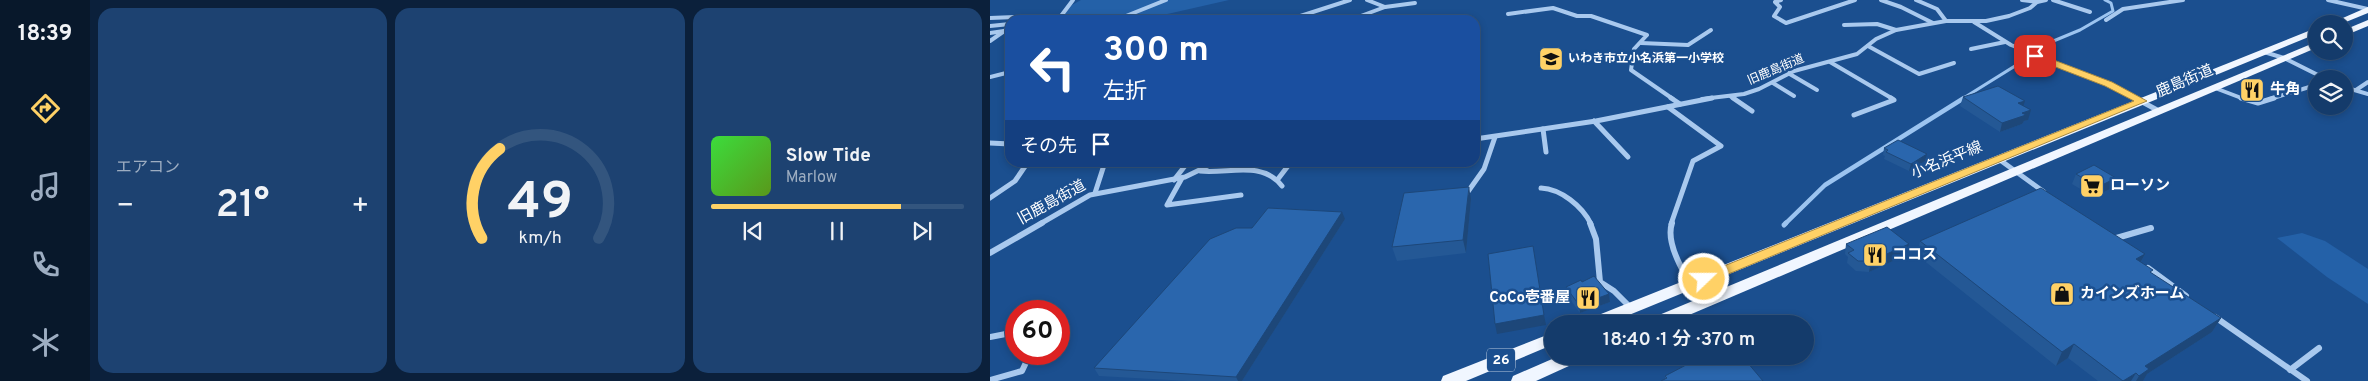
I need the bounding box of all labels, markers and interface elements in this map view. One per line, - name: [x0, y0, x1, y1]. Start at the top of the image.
- map controls: [2308, 15, 2353, 115]
- button: search: [2308, 15, 2353, 60]
- text: 18:39: [18, 21, 72, 48]
- text: 300 m: [1103, 29, 1209, 73]
- icon: left: [1020, 35, 1085, 100]
- pin: [2014, 35, 2056, 77]
- icon: arrive: [2021, 42, 2049, 70]
- school or university icon: いわき市立小名浜第一小学校: [1538, 46, 1564, 72]
- place label: いわき市立小名浜第一小学校: [1568, 51, 1724, 67]
- street label: 旧鹿島街道: [1745, 51, 1807, 89]
- street label: 鹿島街道: [2154, 62, 2216, 102]
- button: layers: [2308, 70, 2353, 115]
- restaurant icon: 牛角: [2239, 77, 2265, 103]
- text: 左折: [1103, 79, 1147, 106]
- place label: 牛角: [2270, 81, 2300, 100]
- icon: directions: [28, 91, 63, 126]
- icon: arrive: [1087, 130, 1115, 158]
- text: その先: [1020, 135, 1077, 159]
- street label: 小名浜平線: [1909, 138, 1985, 184]
- text: Slow Tide: [786, 144, 871, 168]
- text: エアコン: [116, 158, 180, 178]
- text: Marlow: [786, 168, 837, 188]
- icon: music: [28, 169, 63, 204]
- text: 49: [507, 171, 573, 237]
- supermarket icon: ローソン: [2079, 173, 2105, 199]
- street label: 旧鹿島街道: [1015, 177, 1089, 229]
- place label: ローソン: [2110, 177, 2170, 196]
- text: 21°: [216, 182, 270, 231]
- text: −: [116, 189, 134, 225]
- text: +: [351, 189, 369, 225]
- icon: previous: [739, 217, 767, 245]
- icon: pause: [823, 217, 851, 245]
- icon: next: [908, 217, 936, 245]
- text: km/h: [518, 227, 562, 250]
- restaurant icon: ココス: [1862, 242, 1888, 268]
- place label: ココス: [1892, 246, 1937, 265]
- icon: phone: [28, 247, 63, 282]
- position arrow: [1677, 252, 1729, 304]
- shop icon: カインズホーム: [2049, 281, 2075, 307]
- place label: カインズホーム: [2080, 284, 2184, 304]
- restaurant icon: CoCo壱番屋: [1575, 285, 1601, 311]
- place label: CoCo壱番屋: [1489, 289, 1570, 308]
- speed limit sign: 60: [1005, 300, 1070, 365]
- icon: climate: [28, 325, 63, 360]
- text: 18:40 · 1 分 · 370 m: [1603, 328, 1755, 352]
- road number: 26: [1487, 348, 1515, 372]

